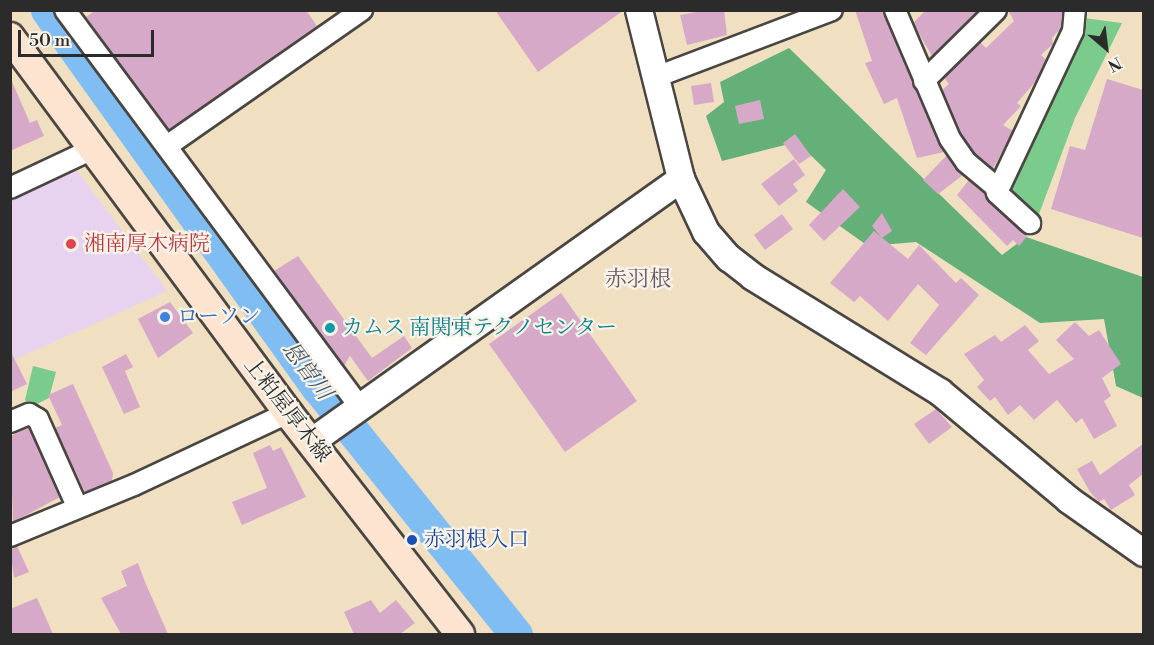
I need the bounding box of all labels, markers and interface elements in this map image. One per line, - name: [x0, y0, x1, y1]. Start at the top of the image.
- scale bar: [21, 18, 158, 56]
- north arrow: [1076, 18, 1136, 78]
- text: 50 m: [29, 29, 70, 52]
- text: N: [1104, 52, 1125, 76]
- place label: 湘南厚木病院: [84, 231, 210, 257]
- marker: 湘南厚木病院: [62, 235, 80, 253]
- district label: 赤羽根: [605, 267, 671, 293]
- place label: ローソン: [177, 304, 261, 330]
- marker: ローソン: [158, 310, 172, 324]
- place label: カムス 南関東テクノセンター: [342, 315, 619, 341]
- marker: カムス 南関東テクノセンター: [323, 321, 337, 335]
- water label: 恩曽川: [277, 337, 337, 405]
- street label: 上粕屋厚木線: [238, 353, 336, 467]
- place label: 赤羽根入口: [424, 527, 529, 553]
- marker: 赤羽根入口: [405, 533, 419, 547]

